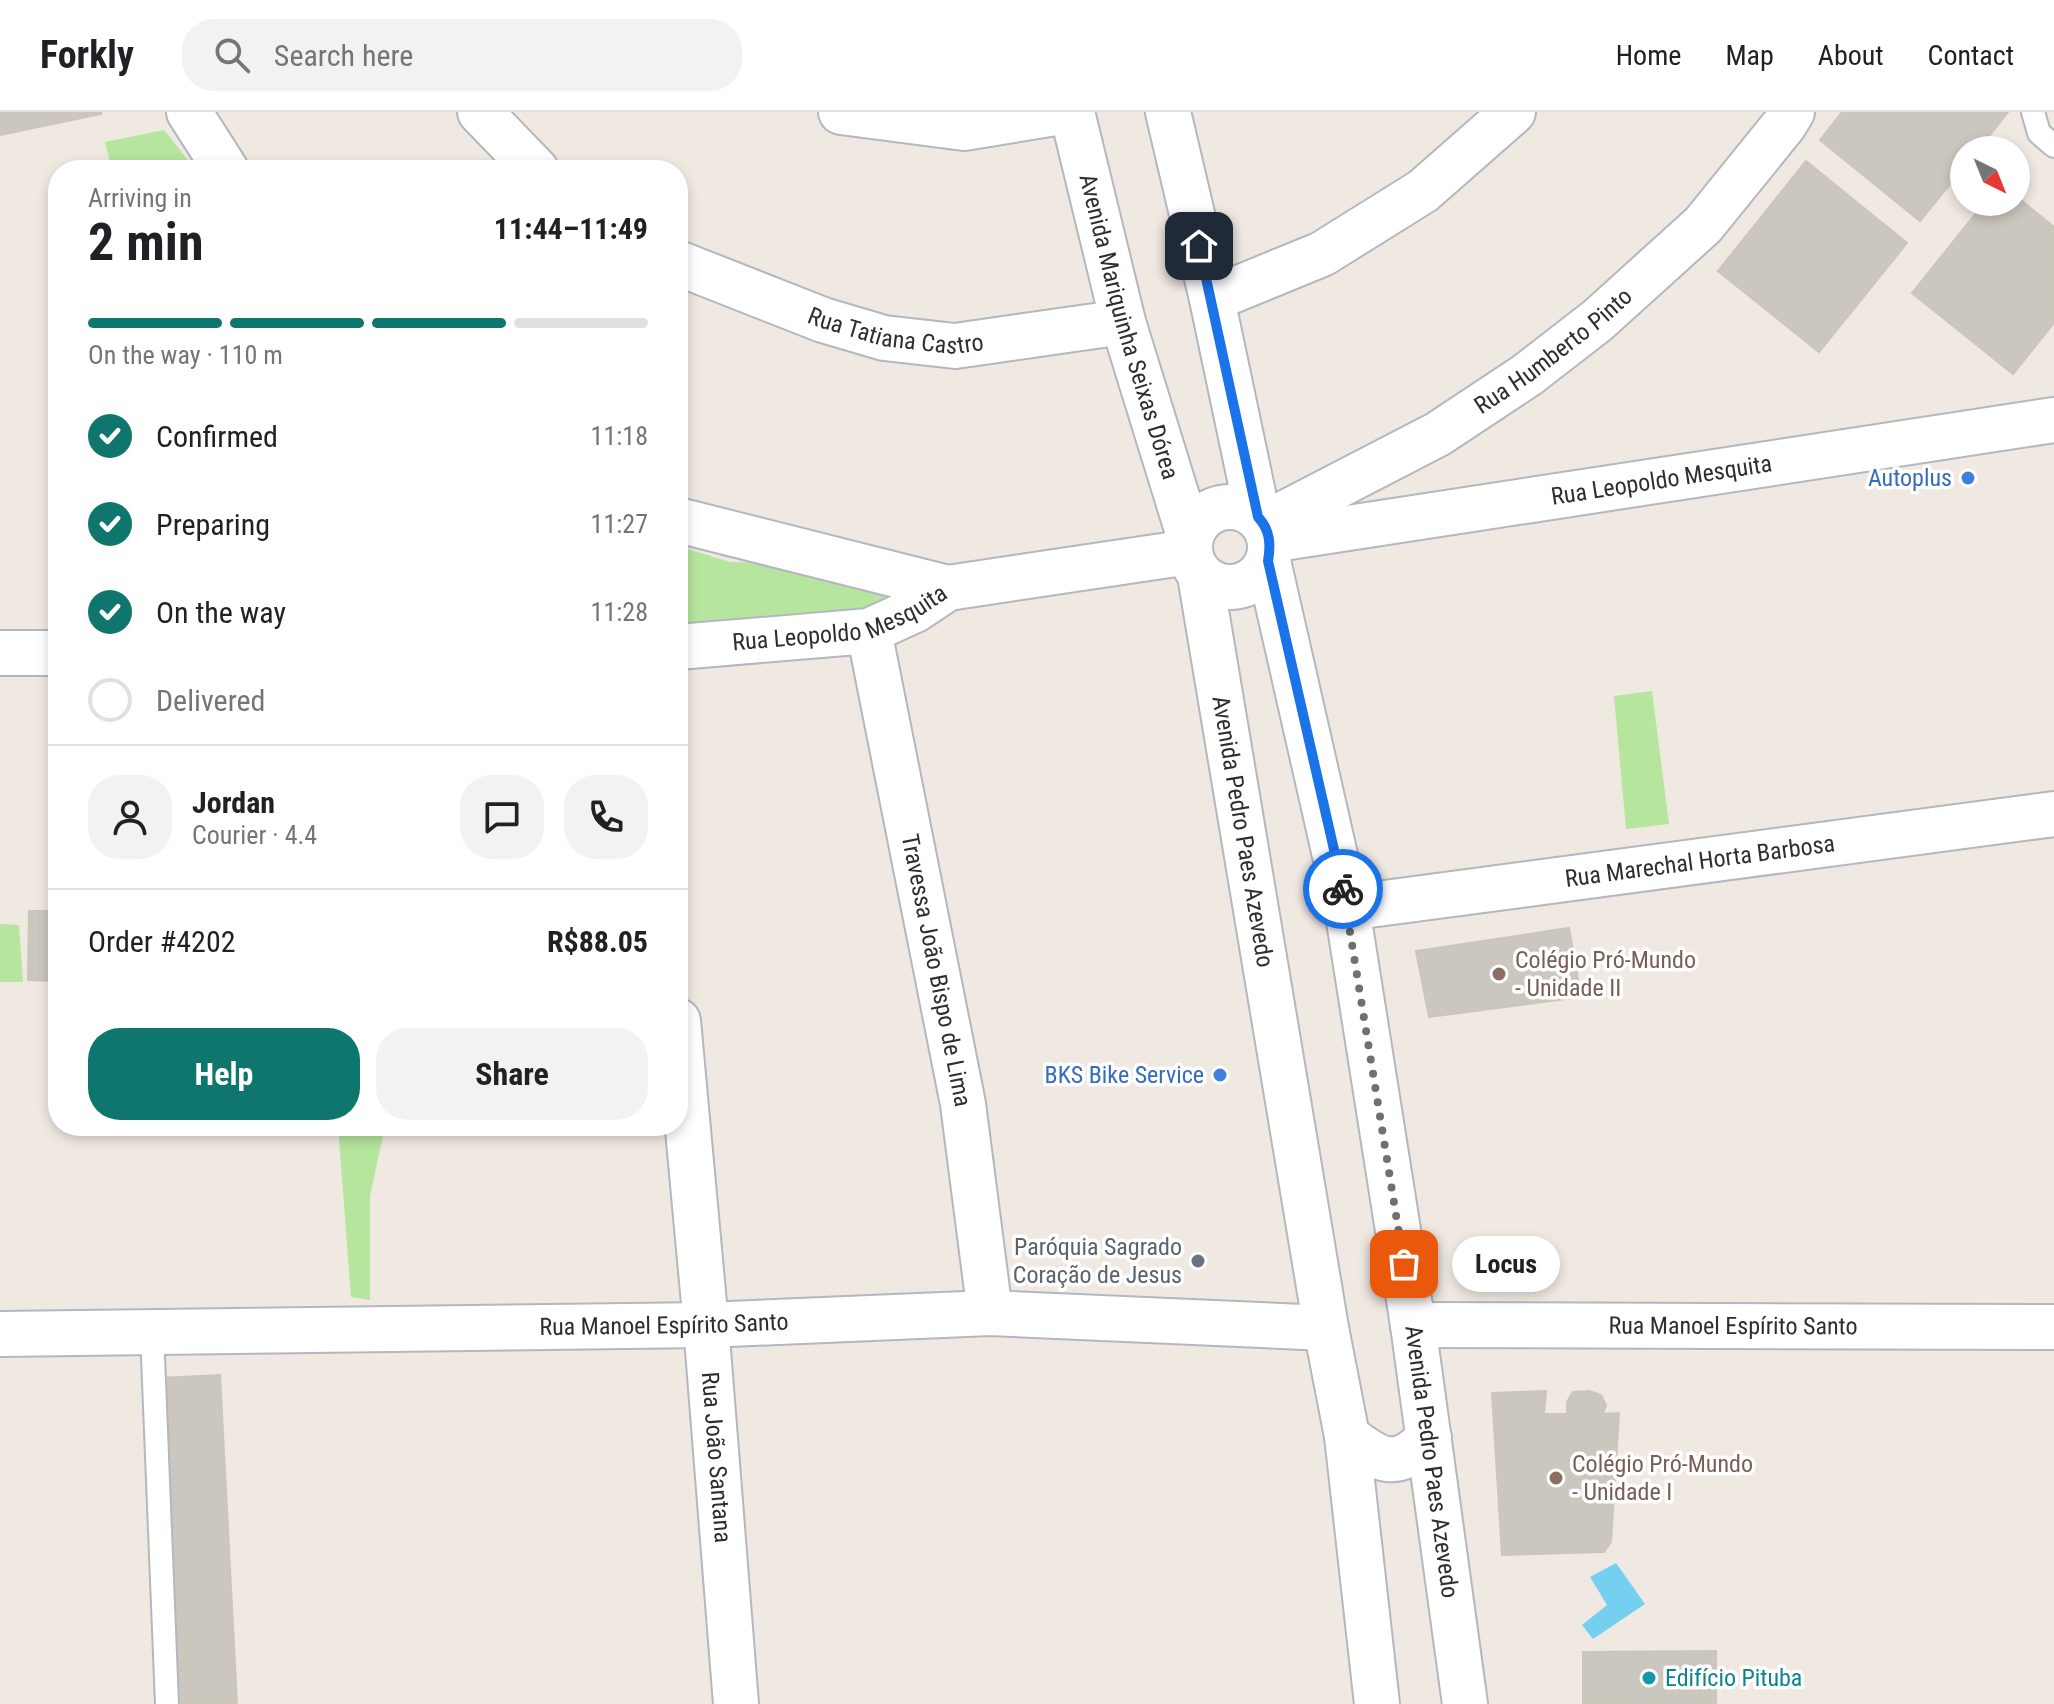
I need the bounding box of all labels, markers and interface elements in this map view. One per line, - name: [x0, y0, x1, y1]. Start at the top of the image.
- search box: [182, 19, 742, 91]
- text: Forkly: [40, 33, 134, 77]
- icon: search: [210, 33, 254, 77]
- text: Search here: [274, 38, 413, 73]
- text: Home: [1616, 39, 1681, 72]
- text: Map: [1725, 39, 1774, 72]
- text: About: [1818, 39, 1884, 72]
- text: Contact: [1928, 39, 2014, 72]
- north arrow: [1950, 136, 2030, 216]
- map controls: [1950, 136, 2030, 216]
- street label: Avenida Mariquinha Seixas Dórea: [1074, 171, 1185, 483]
- text: Arriving in: [88, 183, 192, 213]
- text: 11:44–11:49: [494, 211, 648, 246]
- text: 2 min: [88, 212, 204, 273]
- pin: [1165, 212, 1233, 280]
- icon: home: [1177, 224, 1221, 268]
- street label: Rua Humberto Pinto: [1469, 282, 1638, 420]
- street label: Rua Tatiana Castro: [804, 301, 985, 360]
- text: On the way · 110 m: [88, 340, 283, 370]
- icon: check: [88, 414, 132, 458]
- text: Confirmed: [156, 419, 278, 454]
- text: 11:18: [591, 421, 648, 451]
- street label: Rua Leopoldo Mesquita: [1549, 449, 1774, 511]
- place label: Autoplus: [1868, 464, 1952, 492]
- marker: Autoplus: [1959, 469, 1977, 487]
- icon: check: [88, 502, 132, 546]
- text: Preparing: [156, 507, 270, 542]
- text: 11:27: [591, 509, 648, 539]
- street label: Rua Leopoldo Mesquita: [731, 579, 952, 656]
- icon: check: [88, 590, 132, 634]
- text: On the way: [156, 595, 286, 630]
- text: 11:28: [591, 597, 648, 627]
- text: Delivered: [156, 683, 265, 718]
- street label: Avenida Pedro Paes Azevedo: [1206, 694, 1279, 969]
- button: person: [88, 775, 172, 859]
- button: chat: [460, 775, 544, 859]
- button: phone: [564, 775, 648, 859]
- text: Jordan: [192, 785, 275, 820]
- text: Courier · 4.4: [192, 820, 317, 850]
- street label: Rua Marechal Horta Barbosa: [1563, 829, 1836, 893]
- street label: Travessa João Bispo de Lima: [896, 832, 977, 1109]
- courier: [1303, 849, 1383, 929]
- icon: bike: [1321, 867, 1365, 911]
- text: Order #4202: [88, 924, 236, 959]
- text: R$88.05: [547, 924, 648, 959]
- place label: Colégio Pró-Mundo - Unidade II: [1515, 946, 1696, 1002]
- marker: Colégio Pró-Mundo - Unidade II: [1490, 965, 1508, 983]
- button: Help: [88, 1028, 360, 1120]
- button: Share: [376, 1028, 648, 1120]
- place label: BKS Bike Service: [1045, 1061, 1204, 1089]
- marker: BKS Bike Service: [1211, 1066, 1229, 1084]
- pin: [1370, 1230, 1438, 1298]
- place label: Paróquia Sagrado Coração de Jesus: [1013, 1233, 1182, 1289]
- callout: Locus: [1452, 1236, 1560, 1292]
- icon: bag: [1382, 1242, 1426, 1286]
- text: Locus: [1475, 1249, 1537, 1279]
- marker: Paróquia Sagrado Coração de Jesus: [1189, 1252, 1207, 1270]
- street label: Rua Manoel Espírito Santo: [539, 1308, 789, 1341]
- street label: Rua Manoel Espírito Santo: [1608, 1312, 1858, 1340]
- street label: Avenida Pedro Paes Azevedo: [1399, 1324, 1464, 1600]
- street label: Rua João Santana: [696, 1371, 737, 1544]
- place label: Colégio Pró-Mundo - Unidade I: [1572, 1450, 1753, 1506]
- marker: Colégio Pró-Mundo - Unidade I: [1547, 1469, 1565, 1487]
- place label: Edifício Pituba: [1665, 1664, 1802, 1692]
- marker: Edifício Pituba: [1640, 1669, 1658, 1687]

